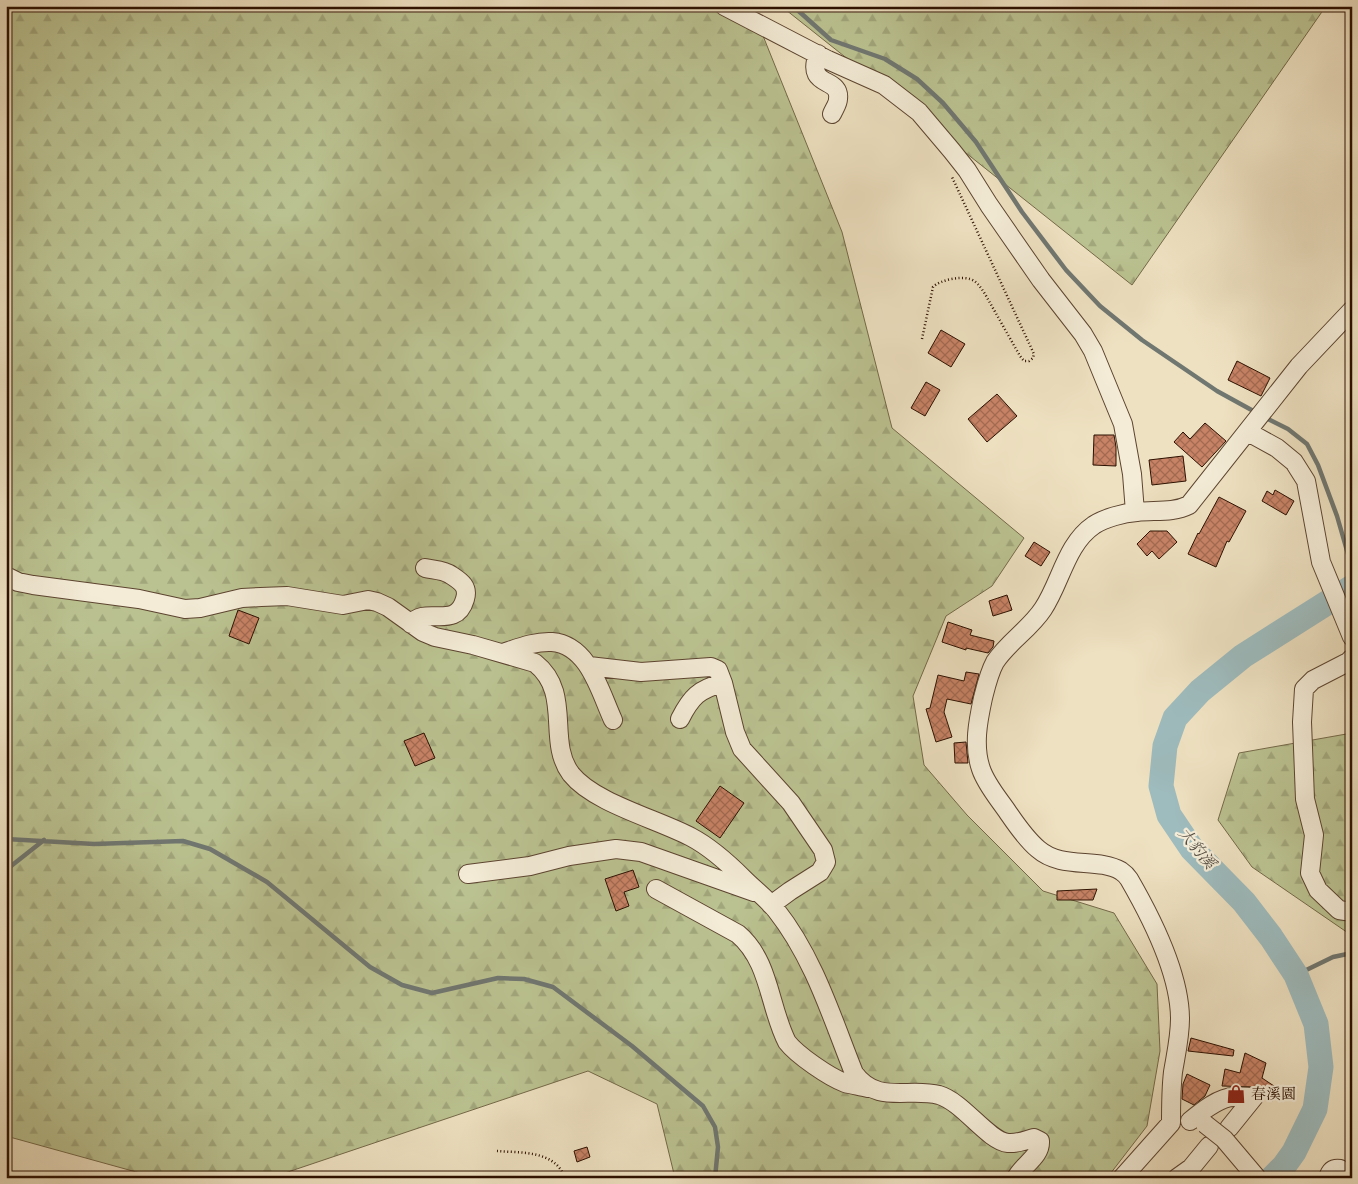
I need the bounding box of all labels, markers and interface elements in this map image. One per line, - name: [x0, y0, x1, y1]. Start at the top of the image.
- water label: 大豹溪: [1173, 824, 1220, 875]
- shop icon: 春溪園: [1225, 1083, 1247, 1105]
- place label: 春溪園: [1251, 1085, 1296, 1104]

